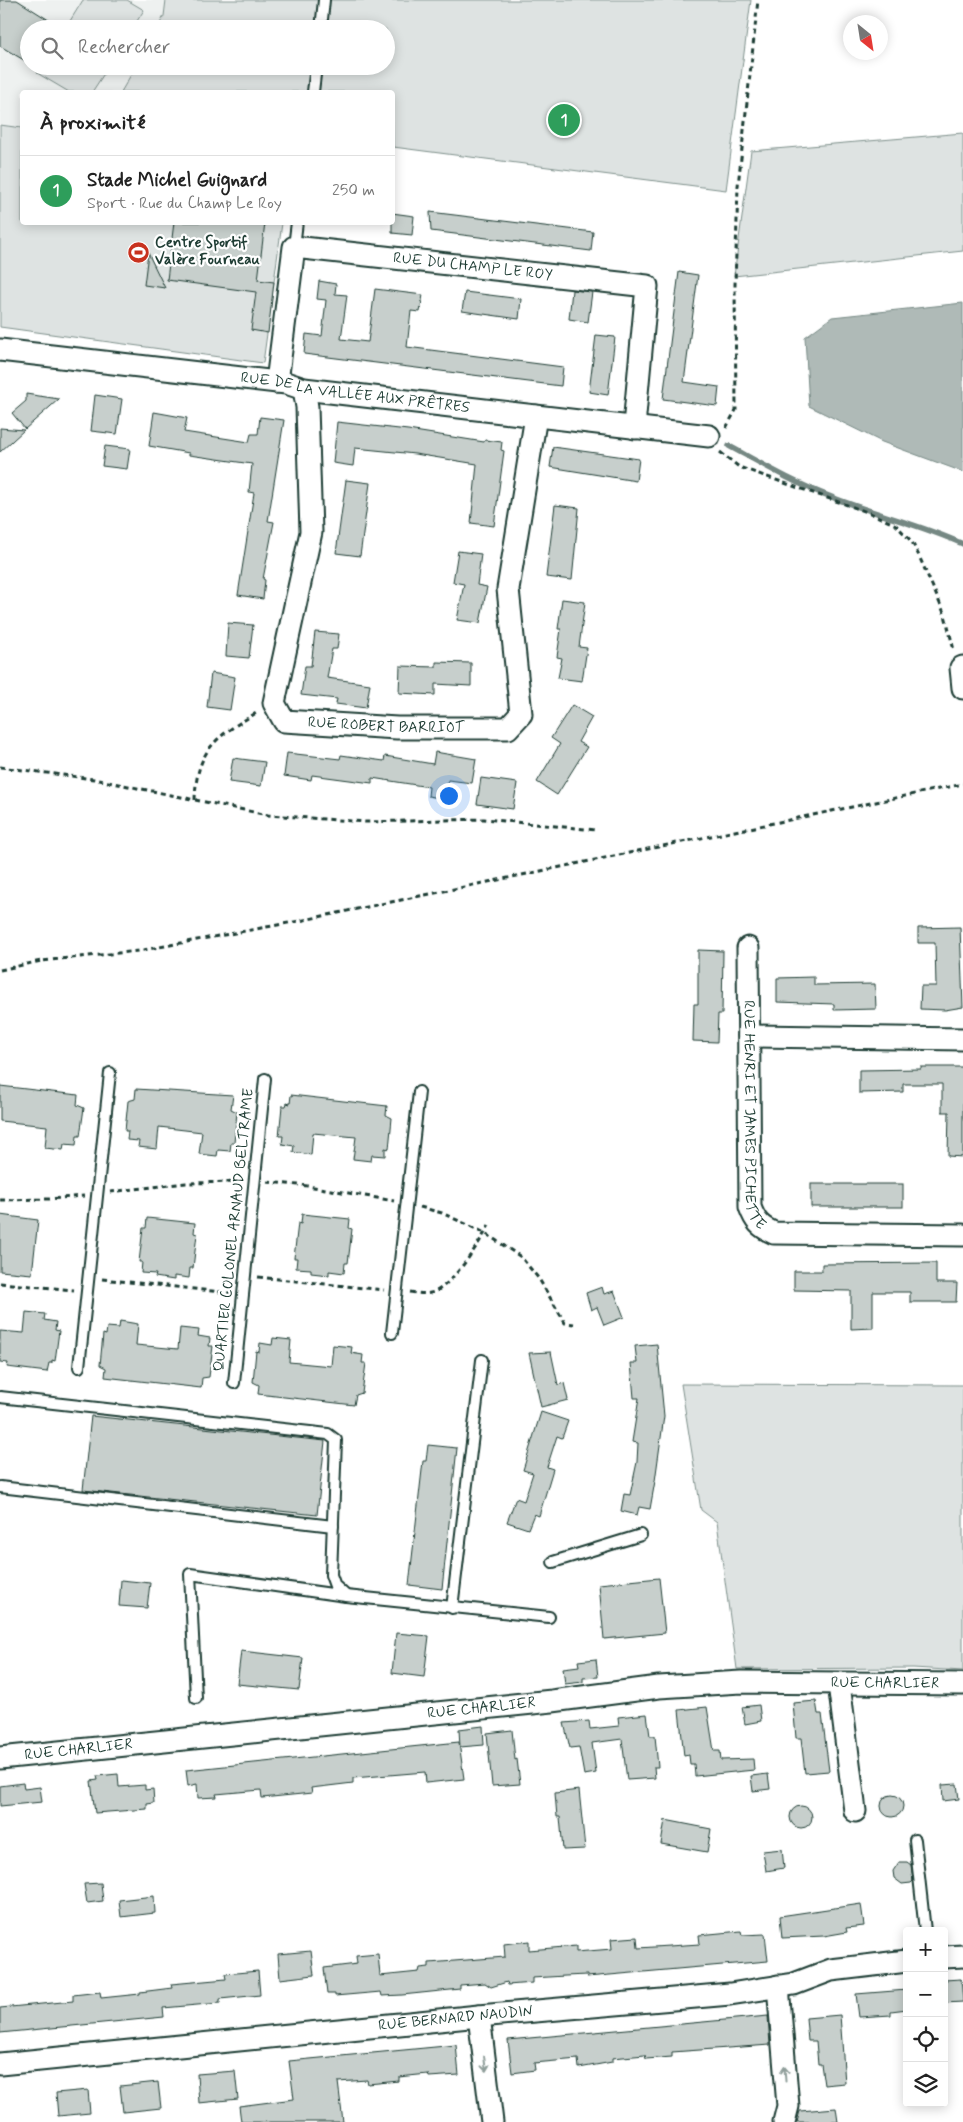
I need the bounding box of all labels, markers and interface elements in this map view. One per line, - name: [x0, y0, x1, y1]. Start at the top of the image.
- north arrow: [843, 15, 888, 60]
- search box: [20, 20, 395, 75]
- icon: search: [38, 34, 66, 62]
- text: Rechercher: [78, 35, 170, 60]
- pin: 1: [548, 101, 580, 139]
- text: À proximité: [40, 109, 146, 137]
- text: Stade Michel Guignard: [87, 168, 267, 193]
- text: 1: [52, 180, 60, 201]
- text: 250 m: [332, 180, 375, 201]
- text: Sport · Rue du Champ Le Roy: [87, 193, 282, 214]
- place label: Centre Sportif Valère Fourneau: [155, 233, 260, 270]
- sports icon: Centre Sportif Valère Fourneau: [127, 240, 151, 264]
- street label: RUE DU CHAMP LE ROY: [392, 248, 553, 285]
- street label: RUE DE LA VALLÉE AUX PRÊTRES: [240, 368, 471, 418]
- street label: RUE ROBERT BARRIOT: [307, 712, 465, 738]
- your location: [436, 783, 462, 809]
- street label: RUE HENRI ET JAMES PICHETTE: [738, 1000, 770, 1235]
- street label: QUARTIER COLONEL ARNAUD BELTRAME: [209, 1087, 259, 1373]
- street label: RUE CHARLIER: [831, 1673, 939, 1694]
- street label: RUE CHARLIER: [426, 1693, 536, 1724]
- street label: RUE CHARLIER: [24, 1734, 134, 1765]
- map controls: [903, 1927, 948, 2107]
- button: +: [903, 1927, 948, 1972]
- button: −: [903, 1972, 948, 2017]
- street label: RUE BERNARD NAUDIN: [377, 2001, 534, 2036]
- button: locate: [903, 2017, 948, 2062]
- one-way arrow: [480, 2056, 490, 2072]
- button: layers: [903, 2062, 948, 2107]
- one-way arrow: [781, 2066, 790, 2082]

